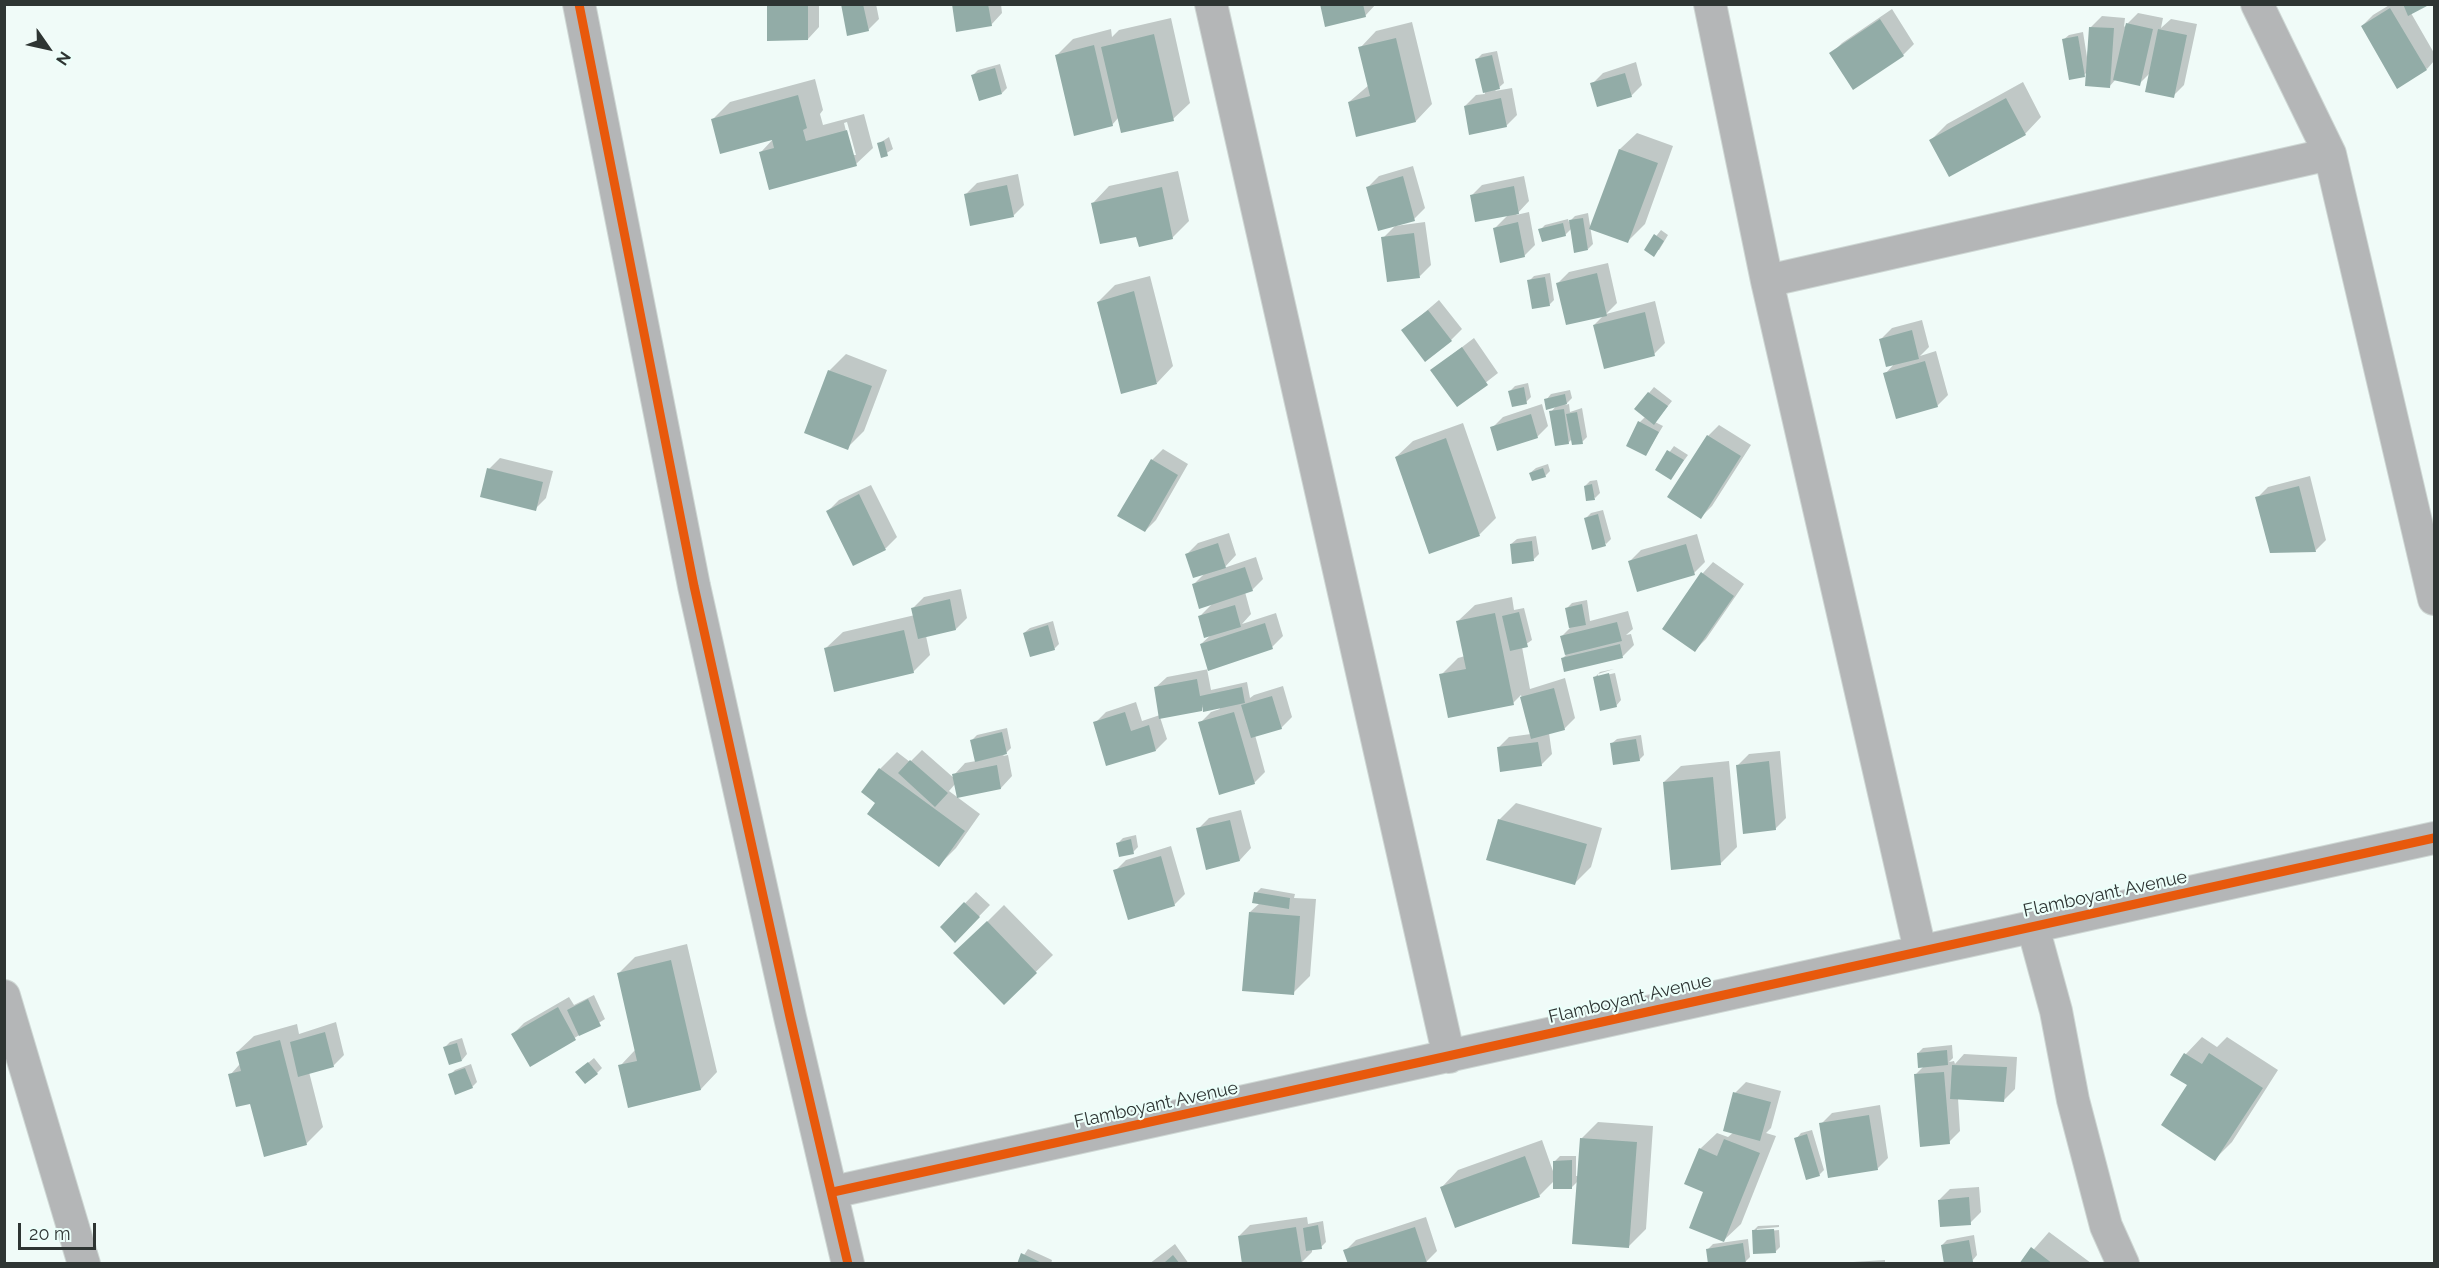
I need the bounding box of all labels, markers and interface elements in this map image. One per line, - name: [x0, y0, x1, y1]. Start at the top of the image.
- north arrow: [18, 18, 78, 78]
- text: N: [52, 48, 75, 69]
- street label: Flamboyant Avenue: [2021, 866, 2189, 922]
- street label: Flamboyant Avenue: [1546, 970, 1714, 1028]
- street label: Flamboyant Avenue: [1072, 1077, 1240, 1133]
- scale bar: [21, 1211, 99, 1249]
- text: 20 m: [29, 1223, 71, 1244]

